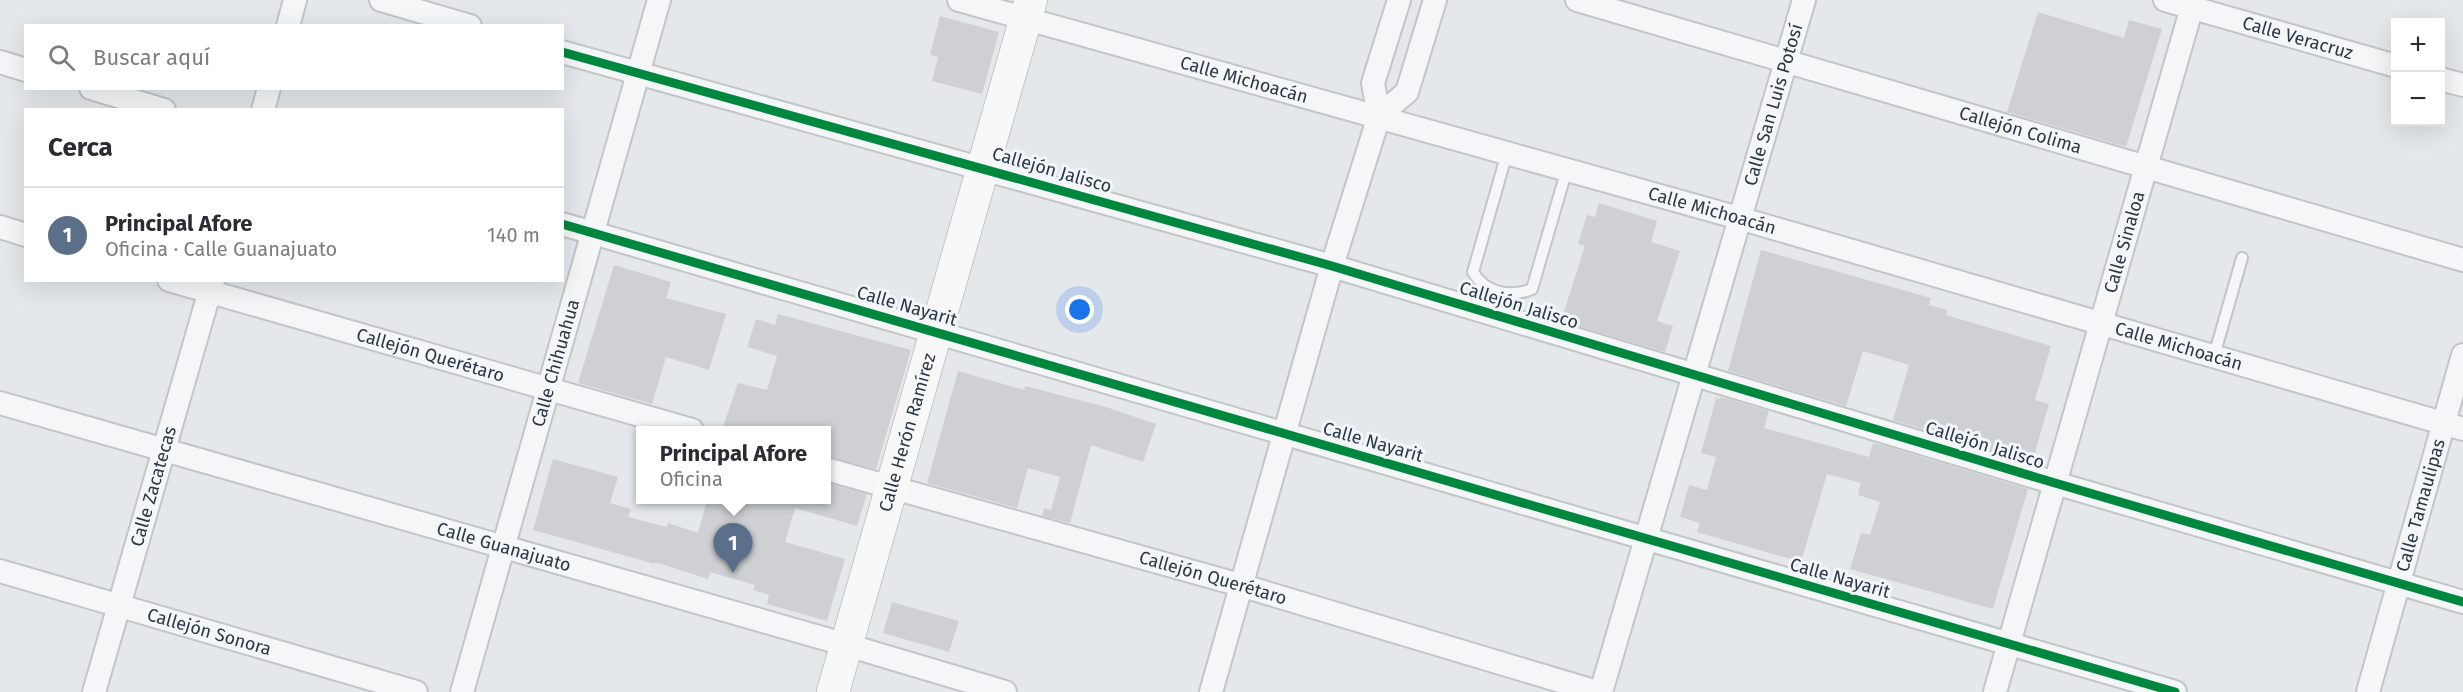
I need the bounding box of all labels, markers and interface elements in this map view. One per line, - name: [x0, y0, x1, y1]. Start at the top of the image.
- street label: Calle Veracruz: [2240, 12, 2356, 64]
- map controls: [2391, 18, 2445, 126]
- button: +: [2391, 18, 2445, 72]
- street label: Calle San Luis Potosí: [1739, 21, 1807, 188]
- search box: [24, 24, 564, 90]
- icon: search: [45, 41, 78, 74]
- text: Buscar aquí: [93, 44, 210, 71]
- street label: Calle Michoacán: [1178, 51, 1311, 108]
- button: −: [2391, 72, 2445, 126]
- street label: Callejón Colima: [1956, 102, 2084, 158]
- text: Cerca: [48, 132, 113, 163]
- street label: Callejón Jalisco: [990, 142, 1114, 198]
- street label: Calle Michoacán: [1646, 182, 1779, 239]
- street label: Calle Sinaloa: [2099, 189, 2149, 296]
- text: Principal Afore: [105, 210, 252, 237]
- text: 1: [63, 223, 72, 247]
- text: 140 m: [487, 223, 540, 247]
- text: Oficina · Calle Guanajuato: [105, 237, 337, 261]
- street label: Callejón Jalisco: [1457, 276, 1581, 334]
- street label: Calle Nayarit: [854, 281, 960, 331]
- your location: [1065, 295, 1094, 324]
- street label: Calle Chihuahua: [527, 297, 584, 429]
- street label: Calle Michoacán: [2112, 317, 2245, 375]
- street label: Callejón Querétaro: [354, 323, 507, 387]
- street label: Calle Herón Ramírez: [874, 350, 940, 514]
- street label: Callejón Jalisco: [1923, 416, 2047, 474]
- street label: Calle Nayarit: [1320, 417, 1426, 467]
- street label: Calle Zacatecas: [126, 424, 181, 549]
- popup: [636, 426, 831, 504]
- street label: Calle Tamaulipas: [2391, 436, 2450, 574]
- text: Principal Afore: [660, 440, 807, 467]
- text: Oficina: [660, 467, 723, 491]
- street label: Calle Guanajuato: [434, 517, 573, 577]
- pin: 1: [714, 524, 752, 573]
- street label: Callejón Querétaro: [1137, 546, 1290, 609]
- street label: Calle Nayarit: [1787, 553, 1893, 603]
- street label: Callejón Sonora: [145, 603, 274, 660]

